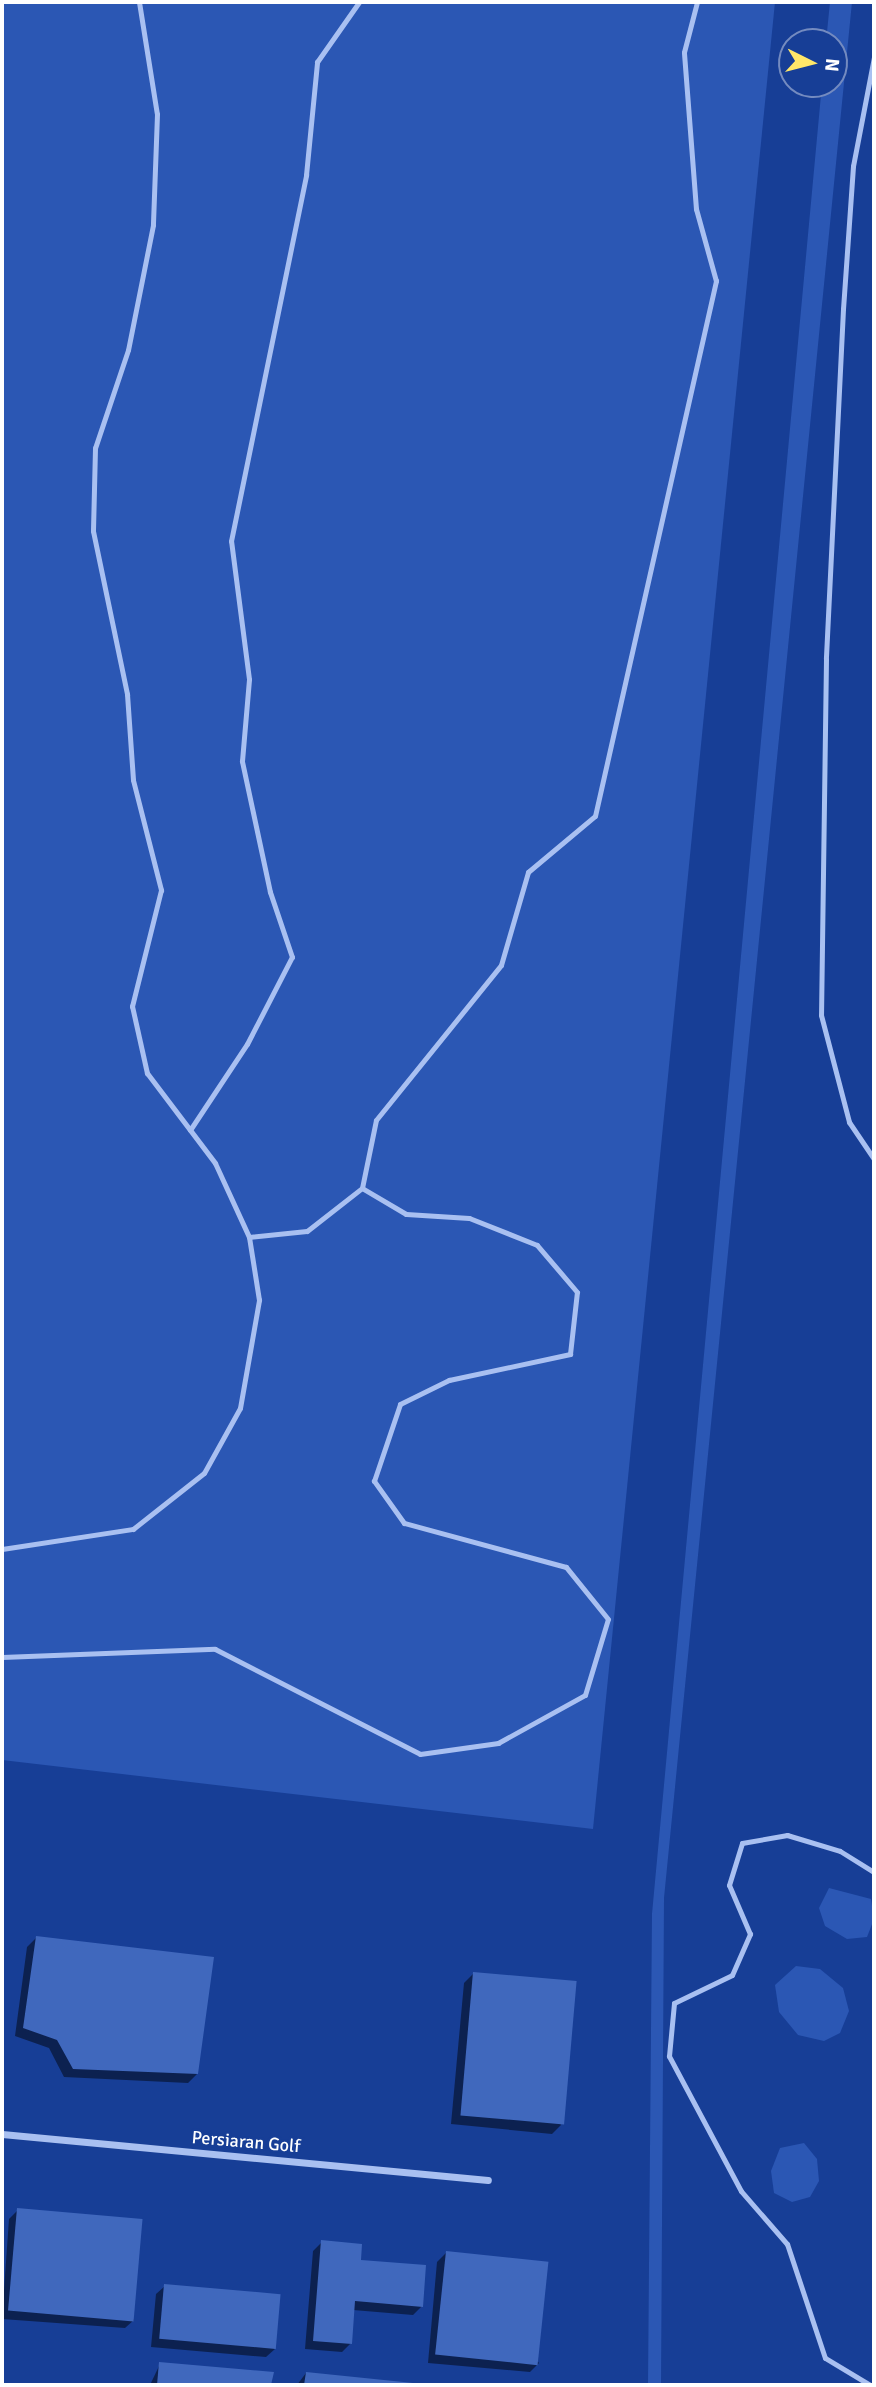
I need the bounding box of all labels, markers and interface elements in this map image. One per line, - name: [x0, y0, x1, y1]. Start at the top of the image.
- north arrow: [778, 28, 848, 98]
- text: N: [819, 57, 845, 73]
- street label: Persiaran Golf: [191, 2127, 301, 2157]

